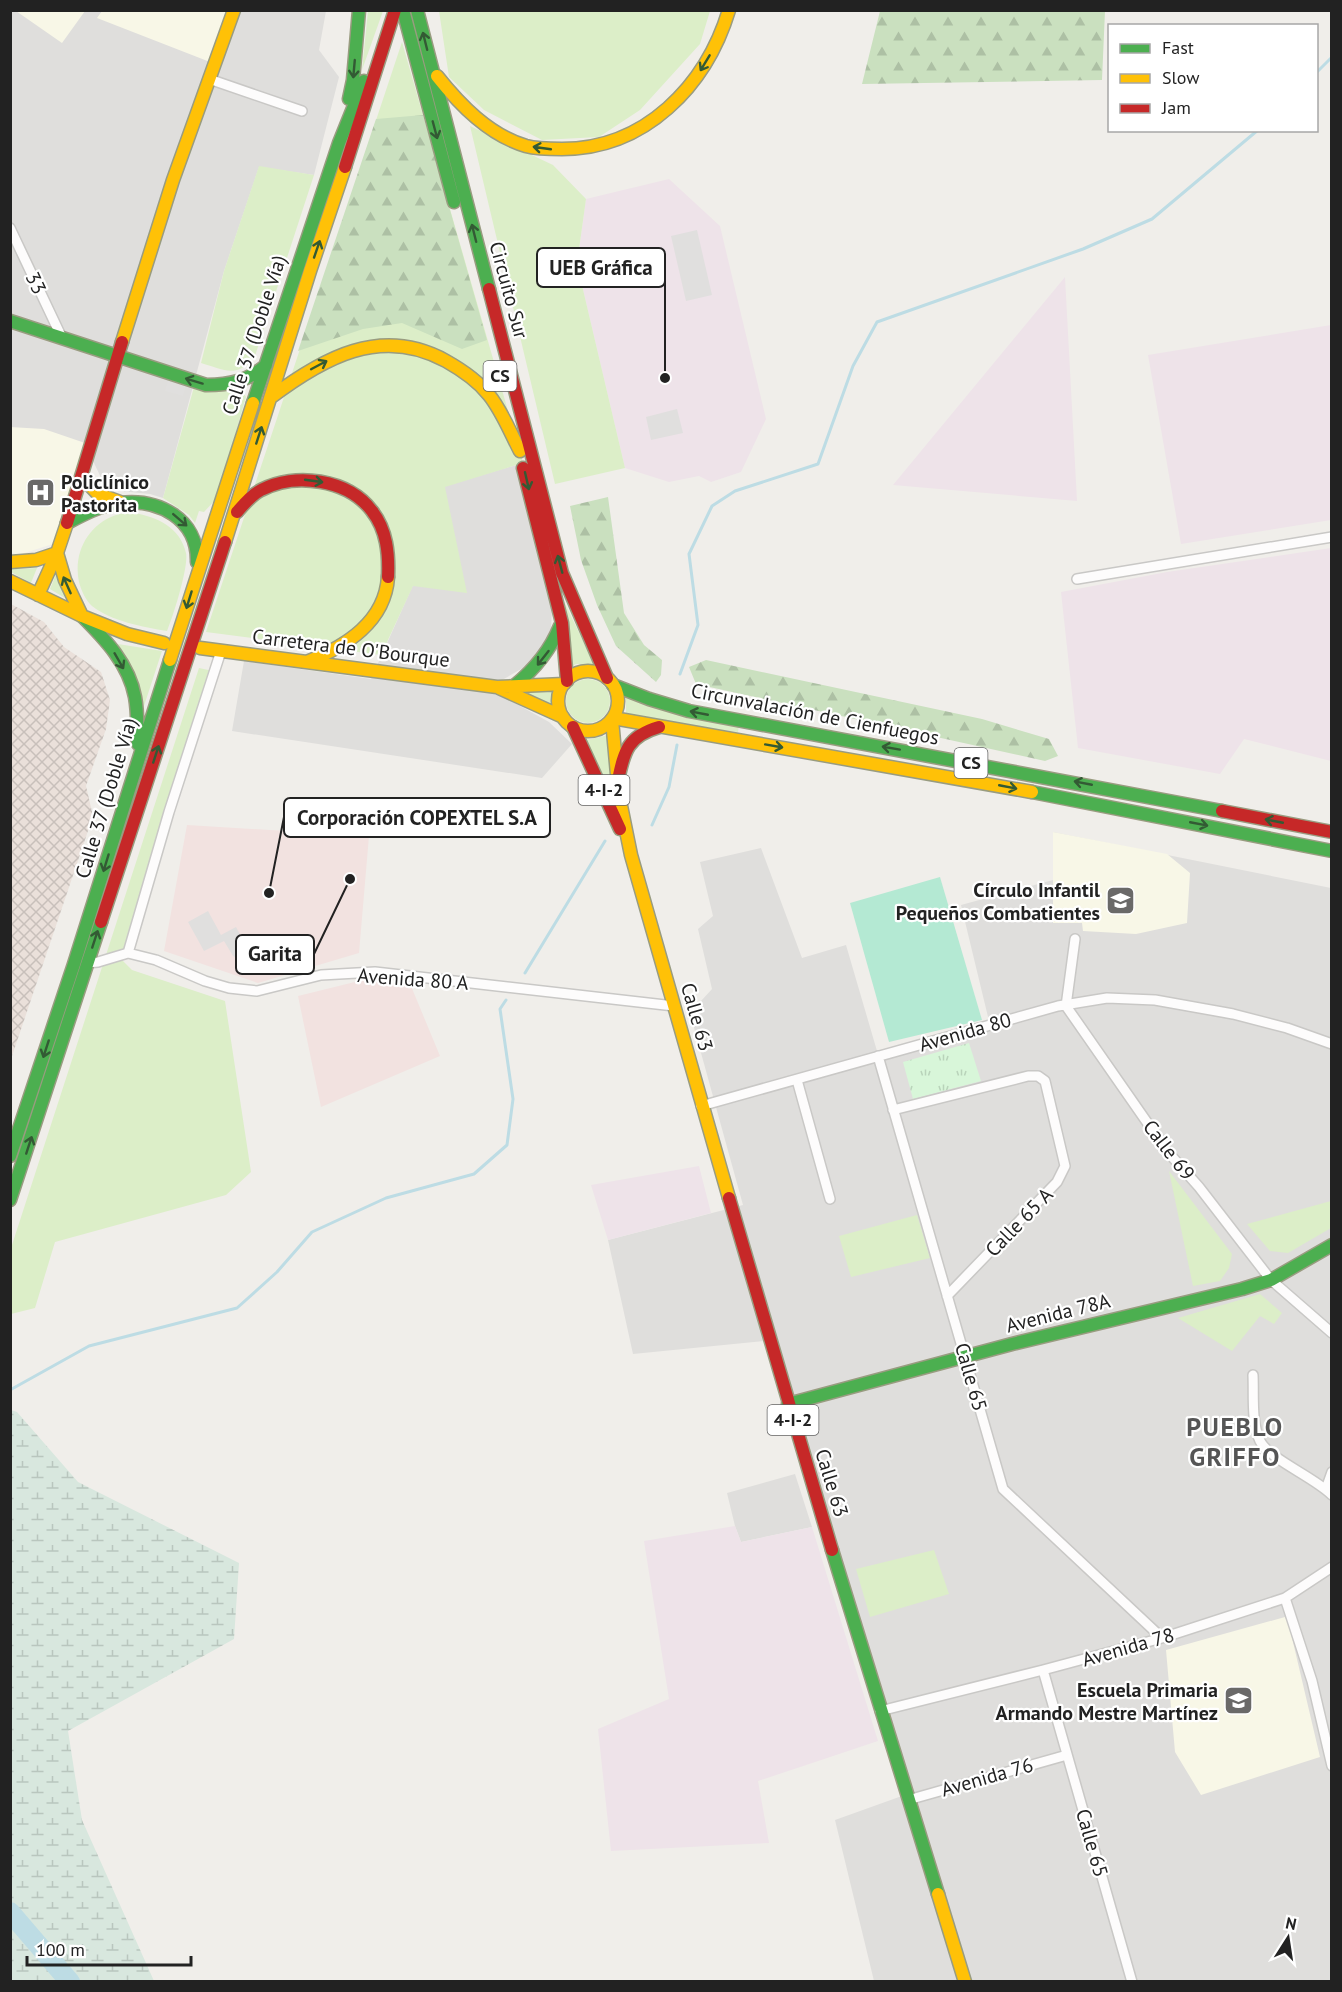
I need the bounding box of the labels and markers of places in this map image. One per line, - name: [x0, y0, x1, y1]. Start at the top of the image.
- callout: UEB Gráfica: [537, 248, 665, 287]
- place label: Policlínico Pastorita: [61, 469, 149, 518]
- hospital icon: Policlínico Pastorita: [24, 477, 56, 509]
- callout: Corporación COPEXTEL S.A: [284, 798, 550, 837]
- place label: Círculo Infantil Pequeños Combatientes: [896, 877, 1100, 926]
- school or university icon: Círculo Infantil Pequeños Combatientes: [1105, 885, 1137, 917]
- callout: Garita: [236, 935, 314, 974]
- place label: Escuela Primaria Armando Mestre Martínez: [996, 1677, 1218, 1726]
- school or university icon: Escuela Primaria Armando Mestre Martínez: [1223, 1685, 1255, 1717]

